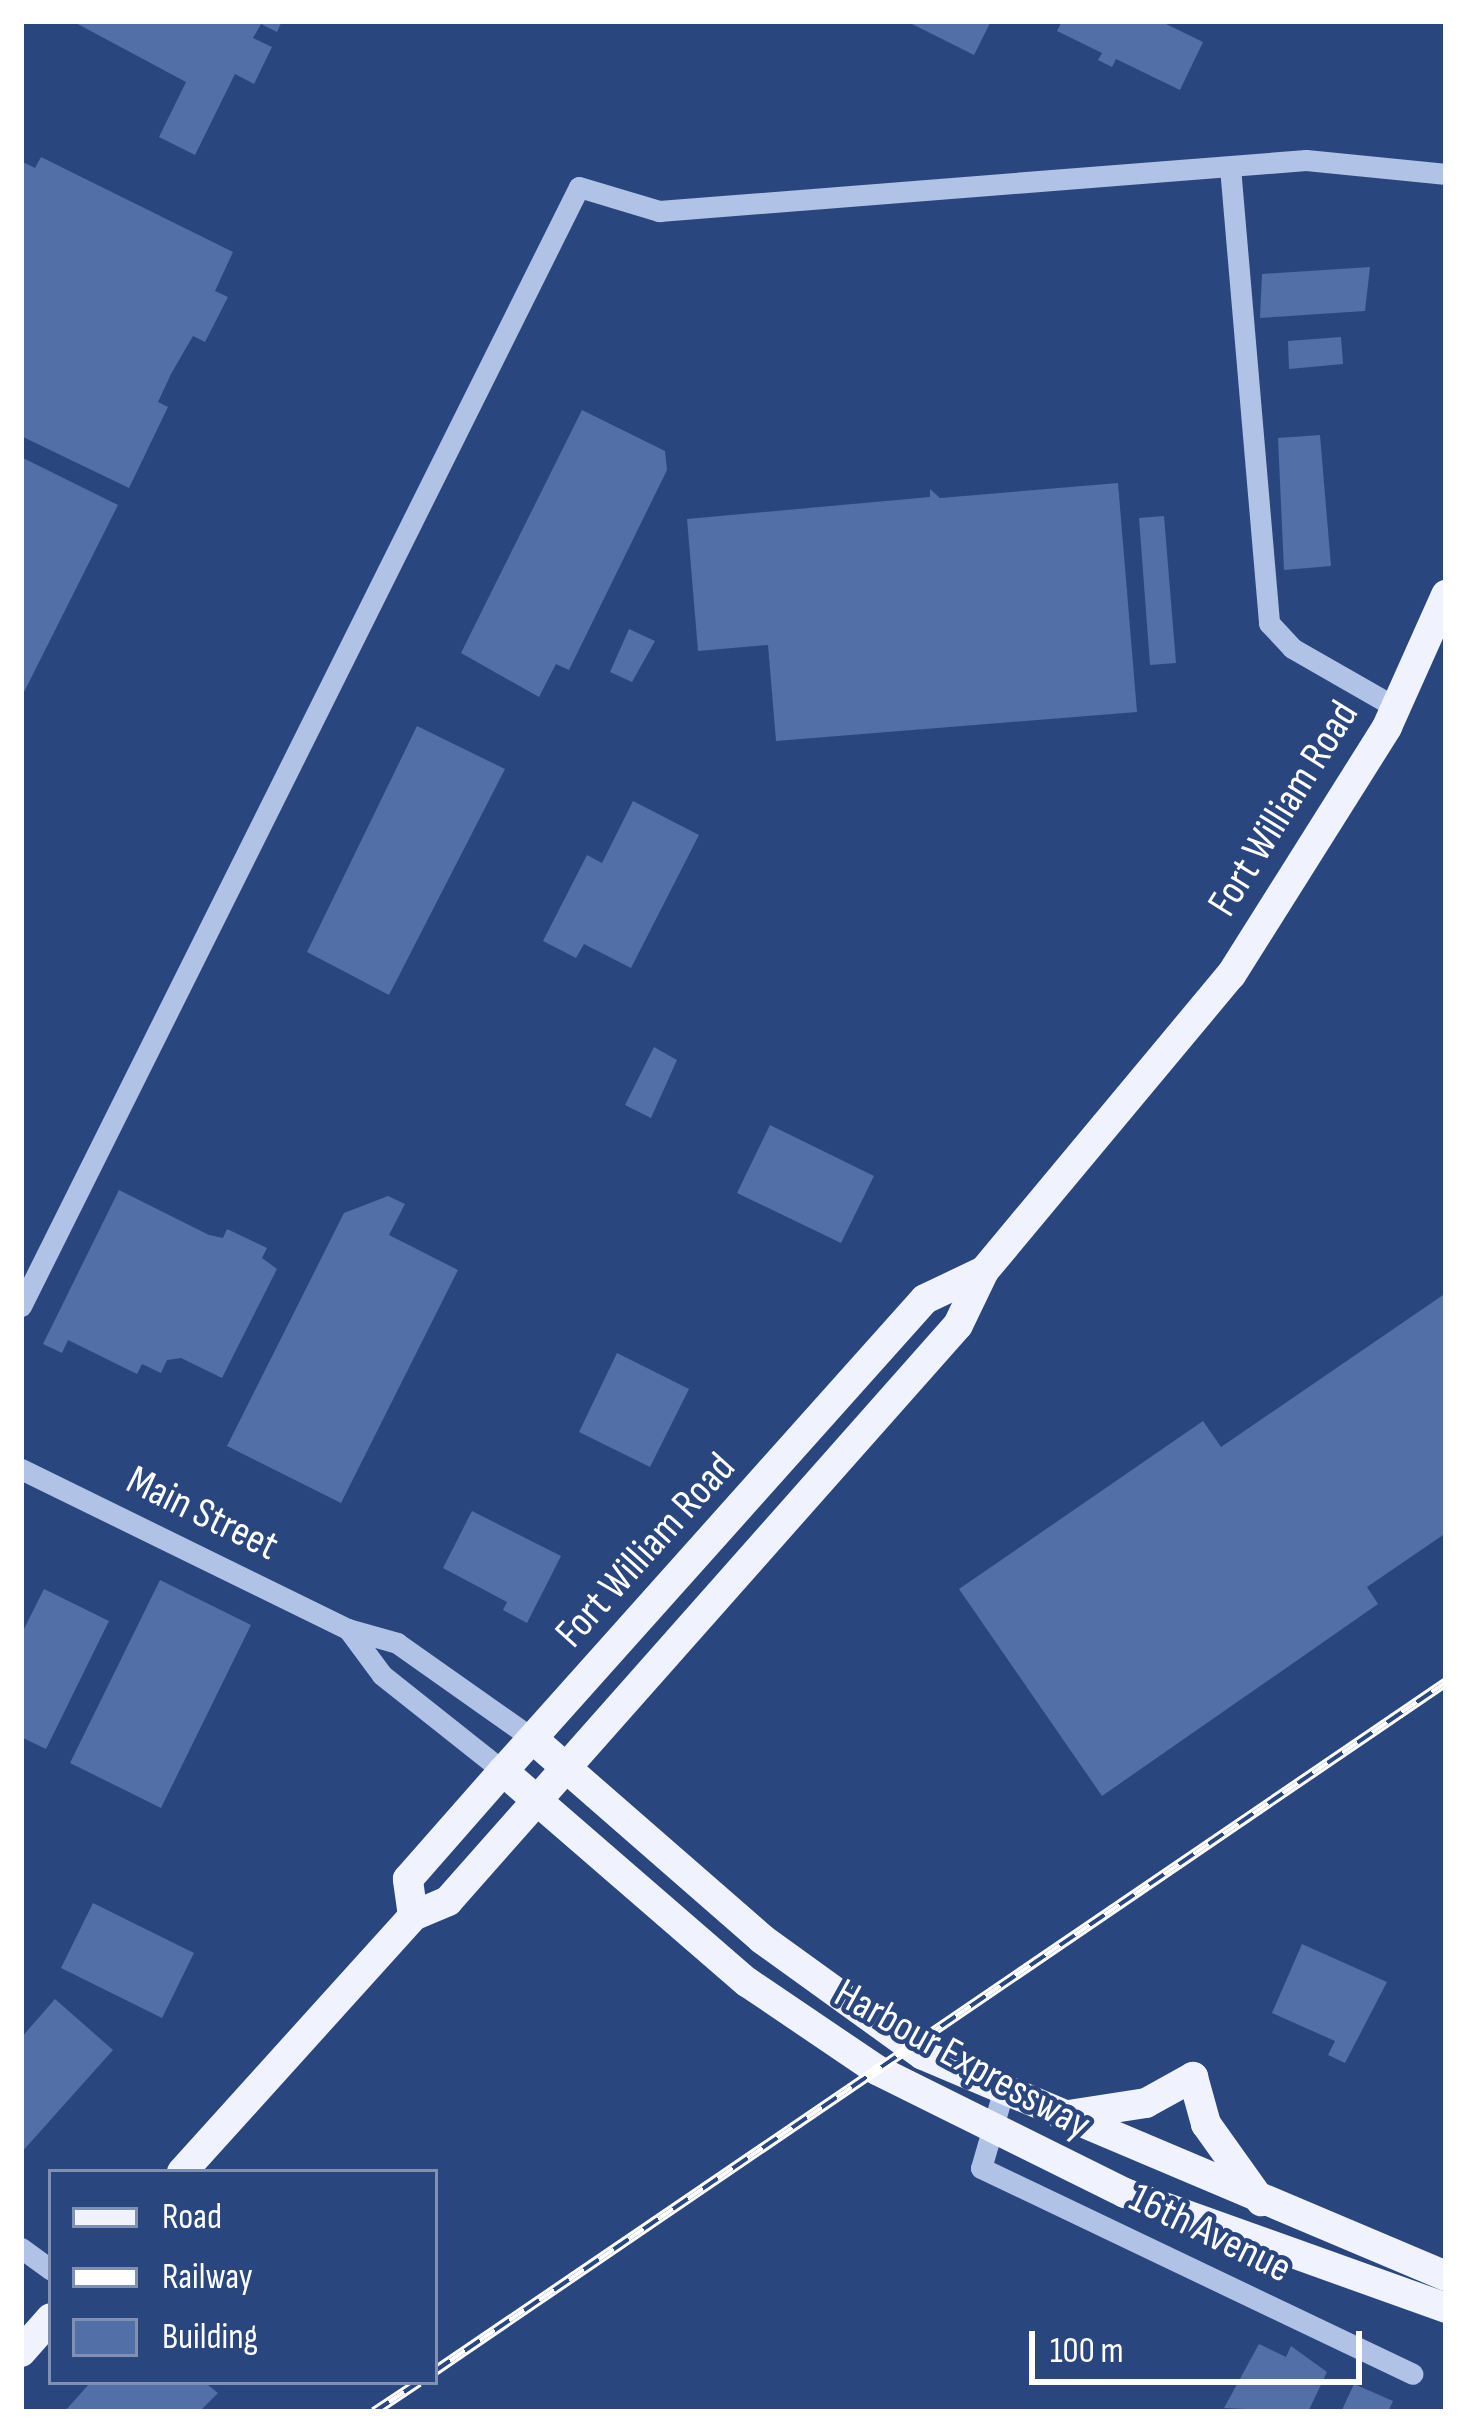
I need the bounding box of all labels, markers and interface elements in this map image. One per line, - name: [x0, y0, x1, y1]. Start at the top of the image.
- street label: Fort William Road: [1198, 692, 1370, 926]
- street label: Fort William Road: [546, 1443, 746, 1659]
- street label: Main Street: [118, 1456, 286, 1572]
- street label: Harbour Expressway: [825, 1969, 1099, 2151]
- legend: [48, 2169, 438, 2385]
- street label: 16th Avenue: [1121, 2173, 1299, 2295]
- text: Road: [162, 2196, 222, 2239]
- text: Railway: [162, 2256, 253, 2299]
- scale bar: [1035, 2307, 1368, 2381]
- text: Building: [162, 2316, 258, 2359]
- text: 100 m: [1050, 2330, 1124, 2373]

